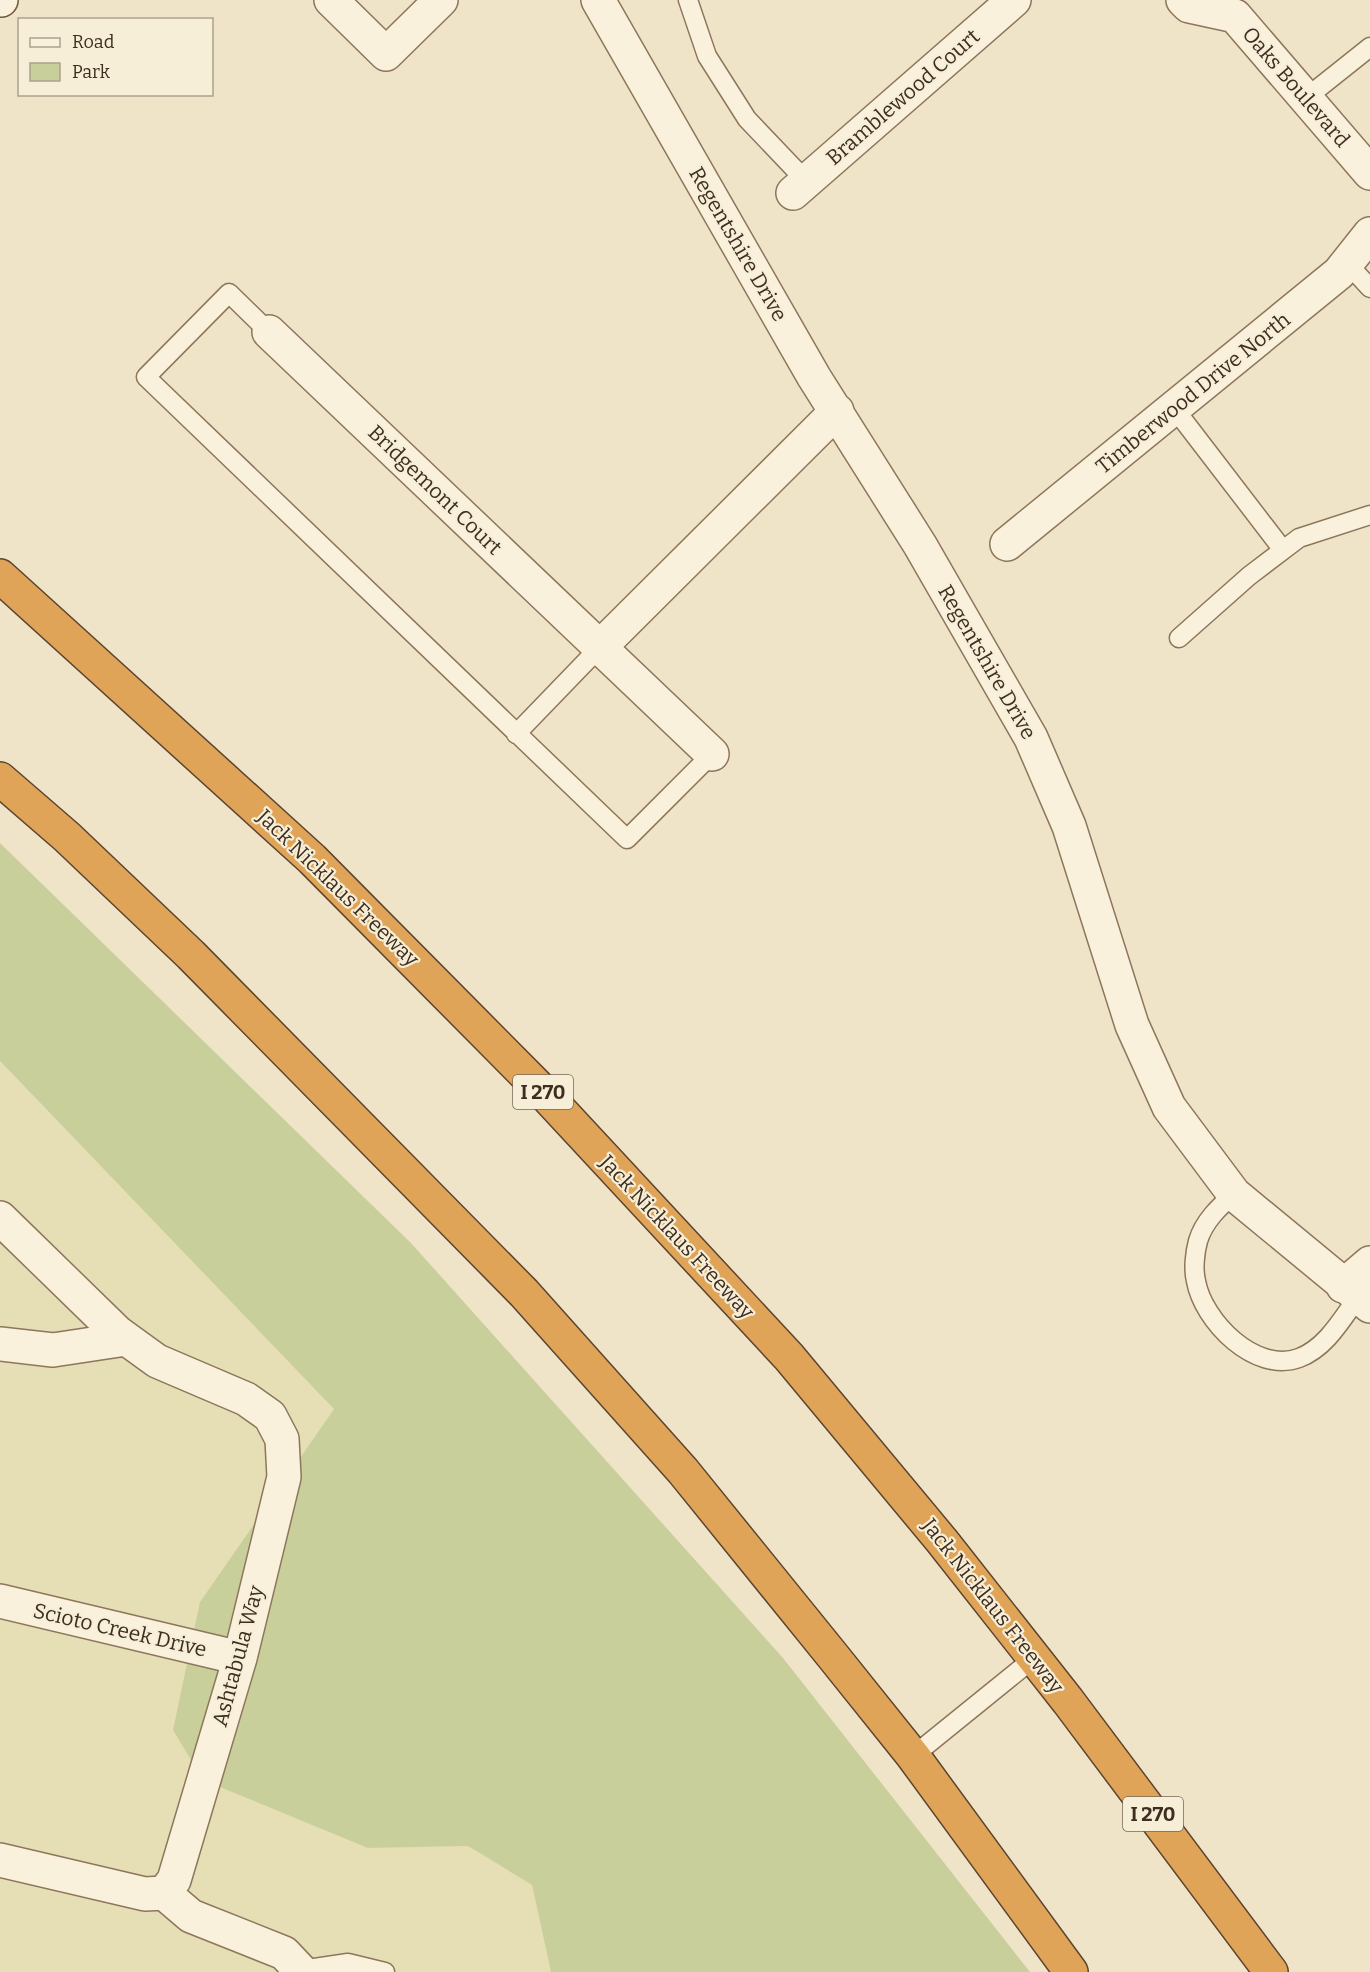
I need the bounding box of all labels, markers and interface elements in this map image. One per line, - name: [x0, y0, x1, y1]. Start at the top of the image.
- legend: [18, 18, 213, 96]
- street label: Oaks Boulevard: [1237, 21, 1355, 153]
- street label: Bramblewood Court: [821, 23, 985, 171]
- text: Road: [72, 31, 115, 53]
- text: Park: [72, 61, 111, 83]
- street label: Regentshire Drive: [683, 162, 793, 326]
- street label: Timberwood Drive North: [1091, 307, 1295, 479]
- street label: Bridgemont Court: [363, 420, 508, 561]
- street label: Regentshire Drive: [932, 580, 1042, 744]
- street label: Jack Nicklaus Freeway: [251, 803, 425, 973]
- road number: I 270: [513, 1075, 573, 1109]
- street label: Jack Nicklaus Freeway: [593, 1149, 760, 1325]
- street label: Jack Nicklaus Freeway: [916, 1512, 1070, 1699]
- street label: Ashtabula Way: [207, 1582, 270, 1729]
- street label: Scioto Creek Drive: [31, 1597, 209, 1663]
- road number: I 270: [1123, 1797, 1183, 1831]

